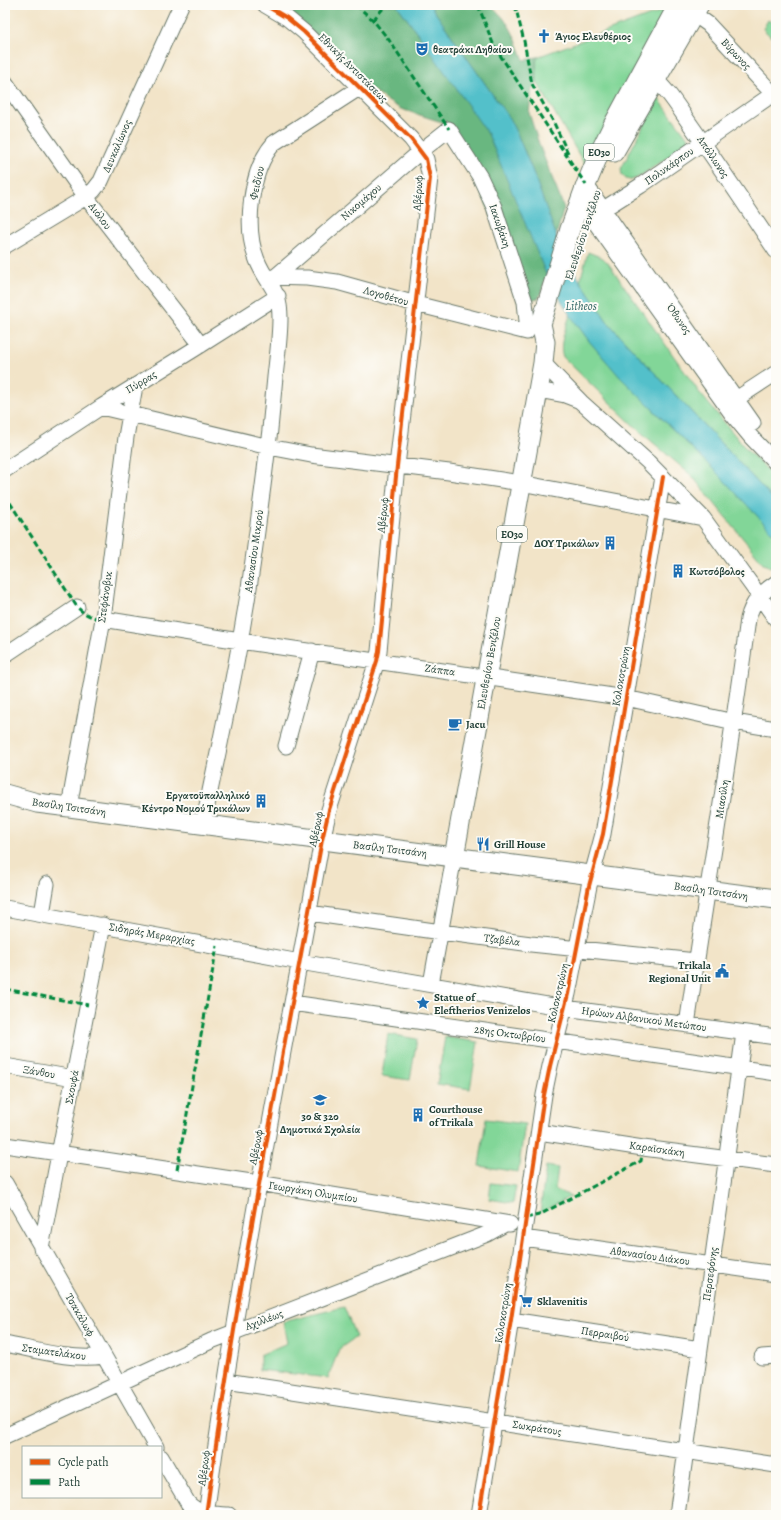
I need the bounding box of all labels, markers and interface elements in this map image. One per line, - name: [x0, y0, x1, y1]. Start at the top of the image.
- church icon: Άγιος Ελευθέριος: [536, 28, 552, 44]
- place label: Άγιος Ελευθέριος: [555, 29, 631, 44]
- street label: Εθνικής Αντιστάσεως: [315, 30, 391, 106]
- street label: Βύρωνος: [718, 35, 754, 73]
- theatre icon: θεατράκι Ληθαίου: [414, 41, 430, 57]
- place label: θεατράκι Ληθαίου: [433, 42, 512, 57]
- street label: Δευκαλίωνος: [99, 117, 135, 175]
- street label: Απόλλωνος: [693, 132, 733, 181]
- road number: ΕΟ30: [584, 144, 614, 160]
- street label: Πολυκάρπου: [641, 144, 697, 188]
- street label: Φειδίου: [246, 165, 268, 201]
- street label: Αβέρωφ: [409, 174, 427, 212]
- street label: Νικομάχου: [337, 180, 385, 224]
- street label: Ελευθερίου Βενιζέλου: [561, 188, 605, 282]
- street label: Αιόλου: [84, 199, 115, 233]
- street label: Ιακωβάκη: [485, 202, 515, 250]
- street label: Λογοθέτου: [361, 282, 410, 310]
- water label: Litheos: [565, 298, 597, 314]
- street label: Όθωνος: [662, 300, 695, 337]
- street label: Πύρρας: [123, 367, 159, 397]
- street label: Αβέρωφ: [374, 496, 392, 535]
- street label: Αθανασίου Μικρού: [241, 509, 267, 594]
- road number: ΕΟ30: [497, 526, 527, 542]
- building icon: ΔΟΥ Τρικάλων: [602, 535, 618, 551]
- place label: ΔΟΥ Τρικάλων: [534, 536, 599, 551]
- building icon: Κωτσόβολος: [670, 563, 686, 579]
- place label: Κωτσόβολος: [689, 564, 745, 579]
- street label: Στεφάνοβικ: [94, 570, 116, 624]
- street label: Ελευθερίου Βενιζέλου: [473, 615, 505, 711]
- street label: Κολοκοτρώνη: [608, 645, 634, 707]
- street label: Ζάππα: [424, 660, 456, 680]
- cafe icon: Jacu: [447, 716, 463, 732]
- place label: Jacu: [466, 717, 486, 732]
- street label: Μιαούλη: [712, 778, 732, 820]
- place label: Εργατοϋπαλληλικό Κέντρο Νομού Τρικάλων: [142, 788, 251, 816]
- building icon: Εργατοϋπαλληλικό Κέντρο Νομού Τρικάλων: [253, 793, 269, 809]
- street label: Βασίλη Τσιτσάνη: [31, 794, 107, 820]
- street label: Αβέρωφ: [305, 809, 327, 849]
- restaurant icon: Grill House: [475, 836, 491, 852]
- street label: Βασίλη Τσιτσάνη: [352, 837, 428, 861]
- place label: Grill House: [494, 837, 546, 852]
- street label: Βασίλη Τσιτσάνη: [673, 878, 749, 904]
- street label: Σιδηράς Μεραρχίας: [108, 919, 196, 949]
- street label: Τζαβέλα: [483, 930, 521, 950]
- place label: Trikala Regional Unit: [648, 958, 712, 986]
- street label: Κολοκοτρώνη: [544, 962, 572, 1024]
- public building icon: Trikala Regional Unit: [714, 963, 730, 979]
- place label: Statue of Eleftherios Venizelos: [434, 990, 531, 1018]
- place icon: Statue of Eleftherios Venizelos: [415, 995, 431, 1011]
- street label: Ηρώων Αλβανικού Μετώπου: [580, 1003, 708, 1035]
- street label: 28ης Οκτωβρίου: [473, 1022, 547, 1046]
- street label: Ξάνθου: [22, 1062, 56, 1082]
- street label: Σκουφά: [61, 1069, 83, 1105]
- school or university icon: 3ο & 32ο Δημοτικά Σχολεία: [312, 1092, 328, 1108]
- place label: Courthouse of Trikala: [429, 1102, 483, 1130]
- building icon: Courthouse of Trikala: [410, 1107, 426, 1123]
- place label: 3ο & 32ο Δημοτικά Σχολεία: [280, 1109, 360, 1137]
- street label: Αβέρωφ: [245, 1128, 267, 1167]
- street label: Καραϊσκάκη: [628, 1138, 686, 1160]
- street label: Γεωργάκη Ολυμπίου: [267, 1178, 359, 1206]
- street label: Αθανασίου Διάκου: [608, 1243, 691, 1269]
- street label: Περσεφόνης: [699, 1246, 721, 1302]
- street label: Κολοκοτρώνη: [491, 1282, 515, 1344]
- street label: Τσακάλωφ: [62, 1291, 99, 1340]
- supermarket icon: Sklavenitis: [518, 1293, 534, 1309]
- place label: Sklavenitis: [537, 1294, 588, 1309]
- street label: Αχιλλέως: [242, 1306, 285, 1334]
- street label: Περραιβού: [580, 1323, 630, 1345]
- street label: Σταματελάκου: [21, 1340, 87, 1364]
- street label: Σωκράτους: [511, 1417, 563, 1439]
- legend: [22, 1446, 162, 1498]
- street label: Αβέρωφ: [194, 1449, 214, 1488]
- text: Cycle path: [58, 1454, 109, 1470]
- text: Path: [58, 1474, 81, 1490]

